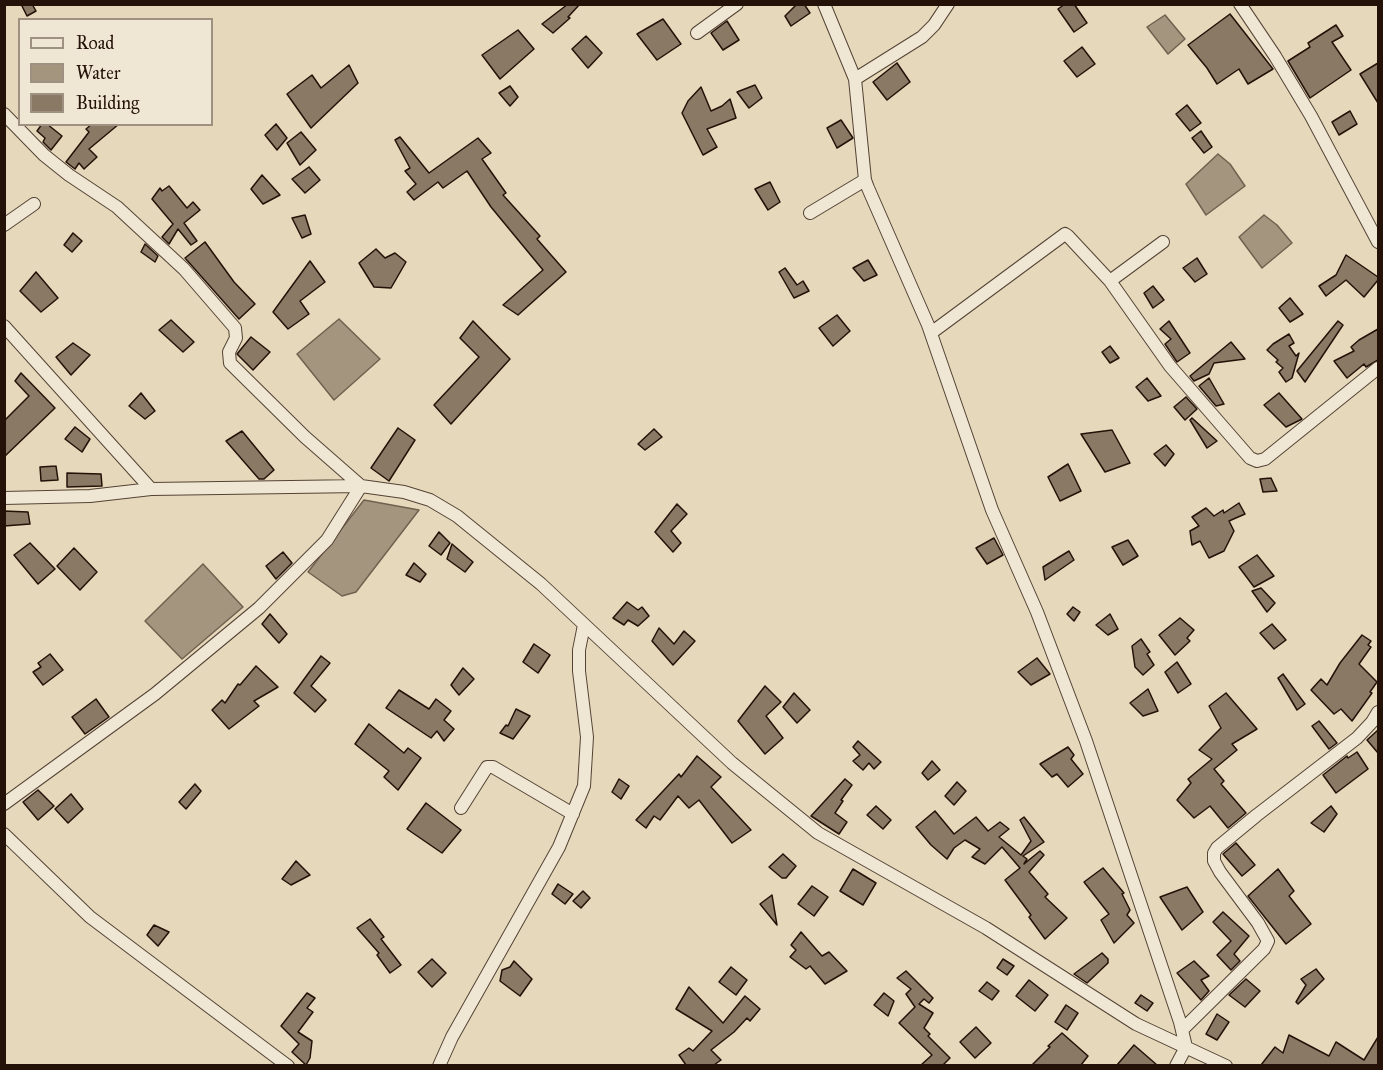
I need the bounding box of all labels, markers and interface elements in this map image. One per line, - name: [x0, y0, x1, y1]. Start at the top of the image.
- legend: [18, 18, 213, 126]
- text: Road: [76, 32, 114, 54]
- text: Water: [76, 62, 120, 84]
- text: Building: [76, 92, 139, 114]

